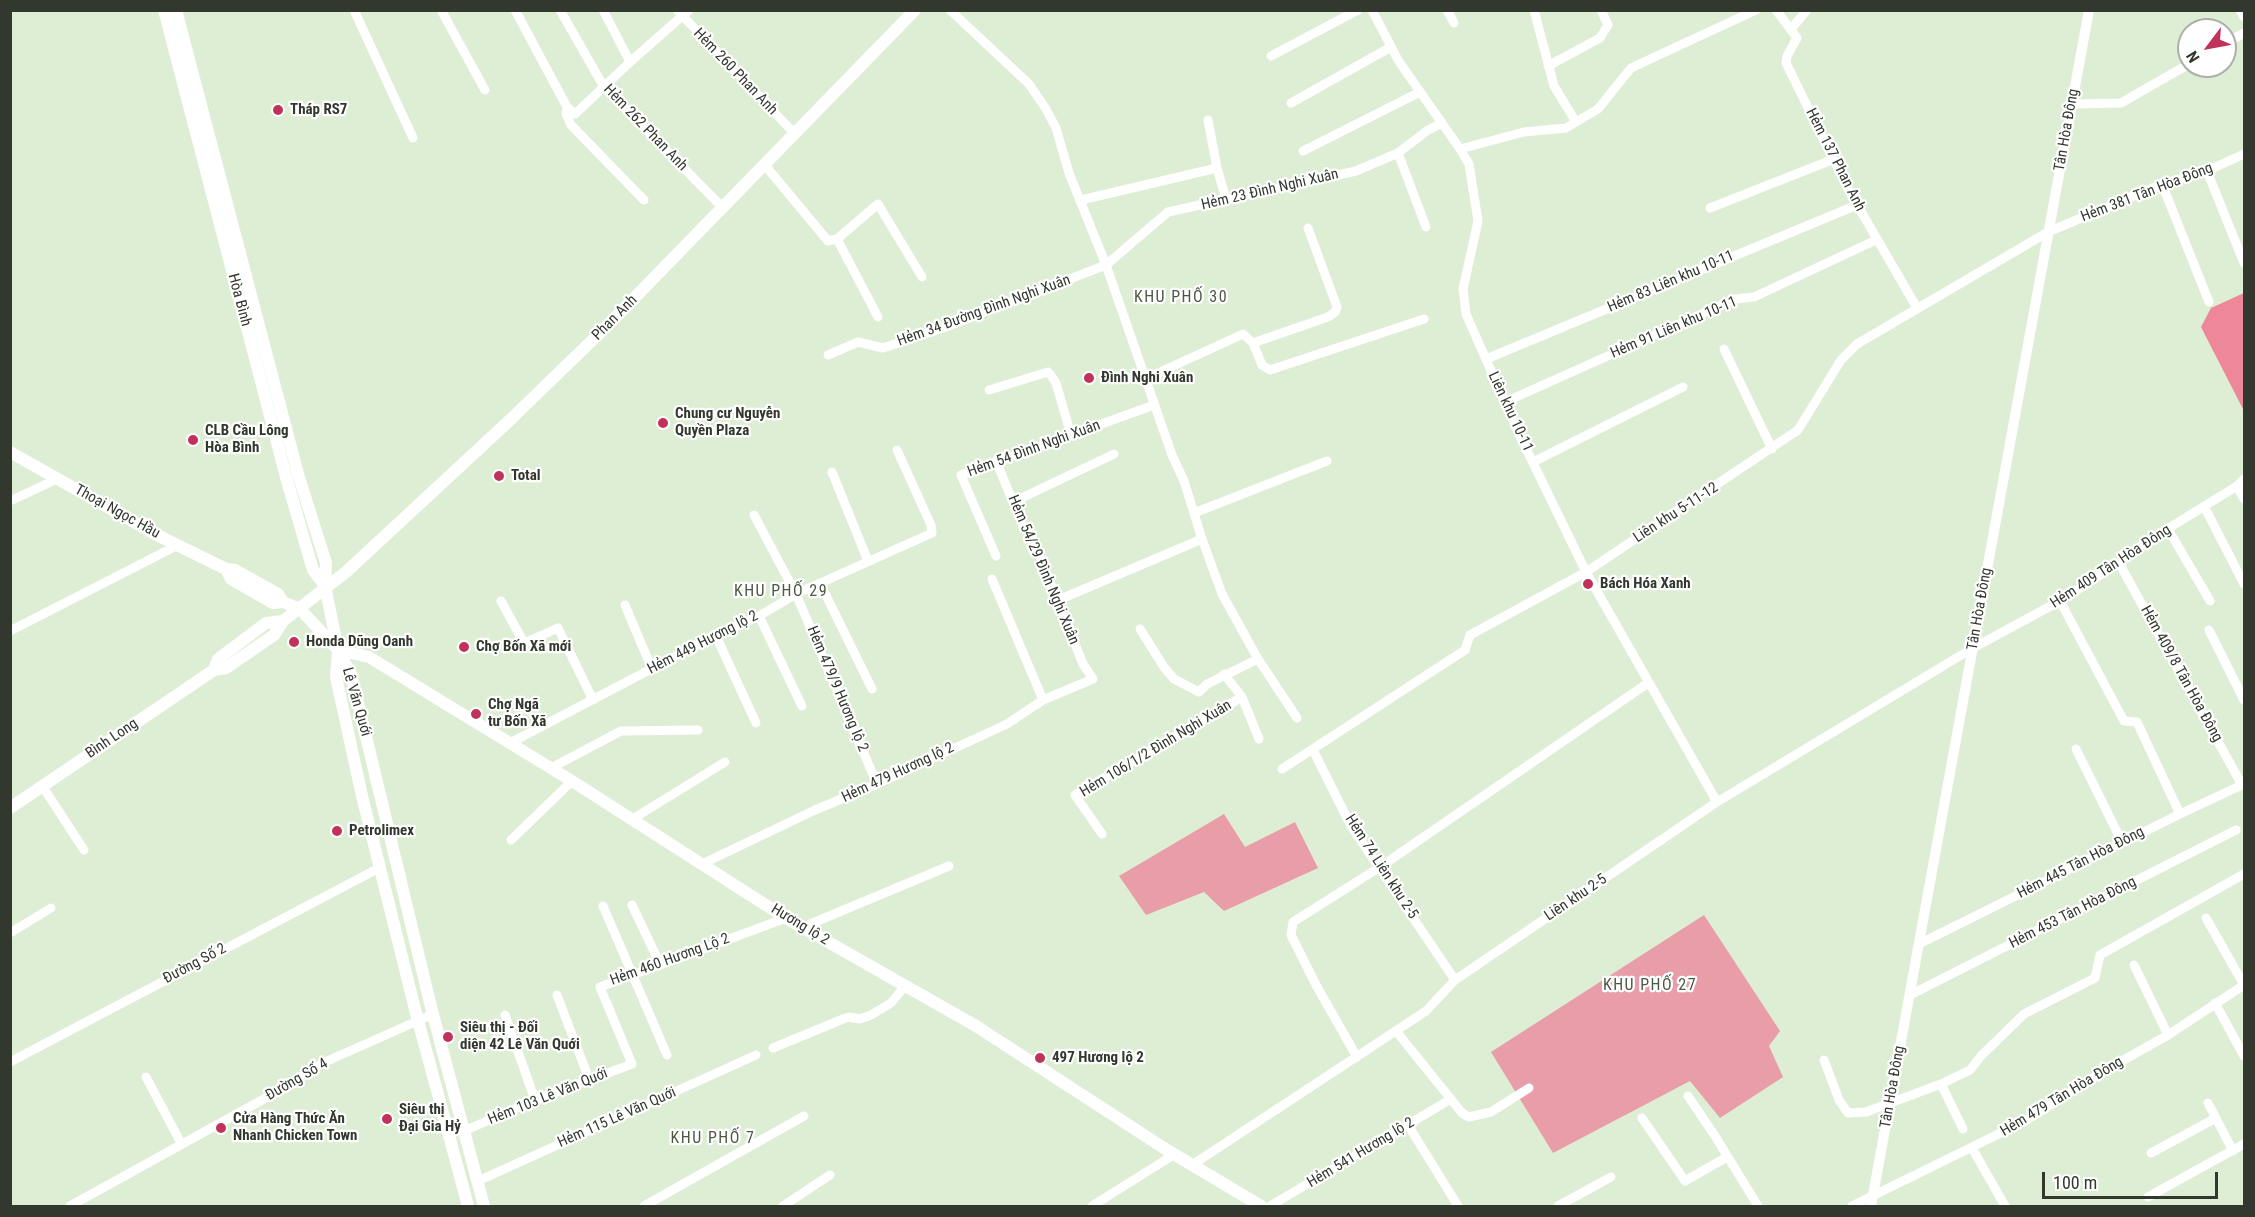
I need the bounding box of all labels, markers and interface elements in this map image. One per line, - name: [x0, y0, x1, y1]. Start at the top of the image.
- north arrow: [2177, 18, 2237, 78]
- street label: Hẻm 260 Phan Anh: [689, 25, 781, 119]
- text: N: [2182, 48, 2204, 66]
- street label: Hẻm 262 Phan Anh: [599, 81, 691, 175]
- street label: Tân Hòa Đông: [2051, 87, 2083, 173]
- place label: Tháp RS7: [290, 101, 347, 119]
- marker: Tháp RS7: [271, 103, 285, 117]
- street label: Hẻm 137 Phan Anh: [1801, 105, 1869, 215]
- street label: Hẻm 381 Tân Hòa Đông: [2078, 160, 2216, 226]
- street label: Hẻm 23 Đình Nghi Xuân: [1200, 165, 1340, 215]
- street label: Hẻm 83 Liên khu 10-11: [1605, 247, 1737, 317]
- street label: Hẻm 34 Đường Đình Nghi Xuân: [895, 271, 1073, 351]
- street label: Hòa Bình: [223, 272, 255, 328]
- district label: KHU PHỐ 30: [1134, 288, 1228, 308]
- street label: Phan Anh: [589, 292, 641, 344]
- street label: Hẻm 91 Liên khu 10-11: [1608, 293, 1740, 363]
- place label: Đình Nghi Xuân: [1101, 369, 1193, 387]
- street label: Liên khu 10-11: [1484, 369, 1536, 455]
- marker: Đình Nghi Xuân: [1082, 371, 1096, 385]
- place label: Chung cư Nguyễn Quyền Plaza: [675, 405, 780, 440]
- marker: Chung cư Nguyễn Quyền Plaza: [656, 416, 670, 430]
- street label: Hẻm 54 Đình Nghi Xuân: [965, 417, 1103, 481]
- place label: CLB Cầu Lông Hòa Bình: [205, 422, 289, 457]
- marker: CLB Cầu Lông Hòa Bình: [186, 433, 200, 447]
- place label: Total: [511, 467, 541, 485]
- marker: Total: [492, 469, 506, 483]
- street label: Liên khu 5-11-12: [1630, 479, 1722, 547]
- street label: Thoại Ngọc Hầu: [71, 481, 163, 543]
- street label: Hẻm 54/29 Đình Nghi Xuân: [1003, 493, 1083, 647]
- street label: Hẻm 409 Tân Hòa Đông: [2047, 521, 2175, 613]
- street label: Tân Hòa Đông: [1964, 566, 1996, 652]
- place label: Bách Hóa Xanh: [1600, 575, 1691, 593]
- marker: Bách Hóa Xanh: [1581, 577, 1595, 591]
- district label: KHU PHỐ 29: [734, 582, 828, 602]
- street label: Hẻm 409/8 Tân Hòa Đông: [2136, 603, 2226, 745]
- street label: Hẻm 449 Hương lộ 2: [645, 607, 761, 679]
- street label: Hẻm 479/9 Hương lộ 2: [802, 623, 872, 755]
- place label: Honda Dũng Oanh: [306, 633, 413, 651]
- marker: Honda Dũng Oanh: [287, 635, 301, 649]
- place label: Chợ Bốn Xã mới: [476, 638, 571, 656]
- marker: Chợ Bốn Xã mới: [457, 640, 471, 654]
- street label: Lê Văn Quới: [338, 665, 374, 739]
- place label: Chợ Ngã tư Bốn Xã: [488, 696, 546, 731]
- street label: Hẻm 106/1/2 Đình Nghi Xuân: [1077, 697, 1235, 801]
- marker: Chợ Ngã tư Bốn Xã: [469, 707, 483, 721]
- street label: Bình Long: [83, 715, 141, 763]
- street label: Hẻm 479 Hương lộ 2: [839, 739, 957, 807]
- street label: Hẻm 74 Liên khu 2-5: [1341, 811, 1421, 923]
- place label: Petrolimex: [349, 822, 414, 840]
- street label: Hẻm 445 Tân Hòa Đông: [2015, 823, 2147, 903]
- marker: Petrolimex: [330, 824, 344, 838]
- street label: Liên khu 2-5: [1541, 871, 1611, 925]
- street label: Hẻm 453 Tân Hòa Đông: [2007, 873, 2139, 953]
- street label: Hương lộ 2: [767, 901, 833, 949]
- street label: Hẻm 460 Hương Lộ 2: [608, 930, 732, 990]
- street label: Đường Số 2: [160, 940, 230, 988]
- district label: KHU PHỐ 27: [1603, 976, 1697, 996]
- place label: Siêu thị - Đối diện 42 Lê Văn Quới: [460, 1019, 580, 1054]
- marker: Siêu thị - Đối diện 42 Lê Văn Quới: [441, 1030, 455, 1044]
- street label: Tân Hòa Đông: [1877, 1044, 1909, 1130]
- place label: 497 Hương lộ 2: [1052, 1049, 1144, 1067]
- marker: 497 Hương lộ 2: [1033, 1051, 1047, 1065]
- street label: Hẻm 479 Tân Hòa Đông: [1997, 1053, 2127, 1141]
- street label: Đường Số 4: [263, 1055, 331, 1105]
- street label: Hẻm 103 Lê Văn Quới: [485, 1065, 611, 1129]
- street label: Hẻm 115 Lê Văn Quới: [555, 1084, 679, 1152]
- place label: Siêu thị Đại Gia Hỷ: [399, 1101, 461, 1136]
- place label: Cửa Hàng Thức Ăn Nhanh Chicken Town: [233, 1110, 357, 1145]
- marker: Siêu thị Đại Gia Hỷ: [380, 1112, 394, 1126]
- street label: Hẻm 541 Hương lộ 2: [1304, 1114, 1418, 1192]
- marker: Cửa Hàng Thức Ăn Nhanh Chicken Town: [214, 1121, 228, 1135]
- district label: KHU PHỐ 7: [671, 1129, 755, 1149]
- scale bar: [2045, 1160, 2220, 1198]
- text: 100 m: [2053, 1172, 2097, 1193]

